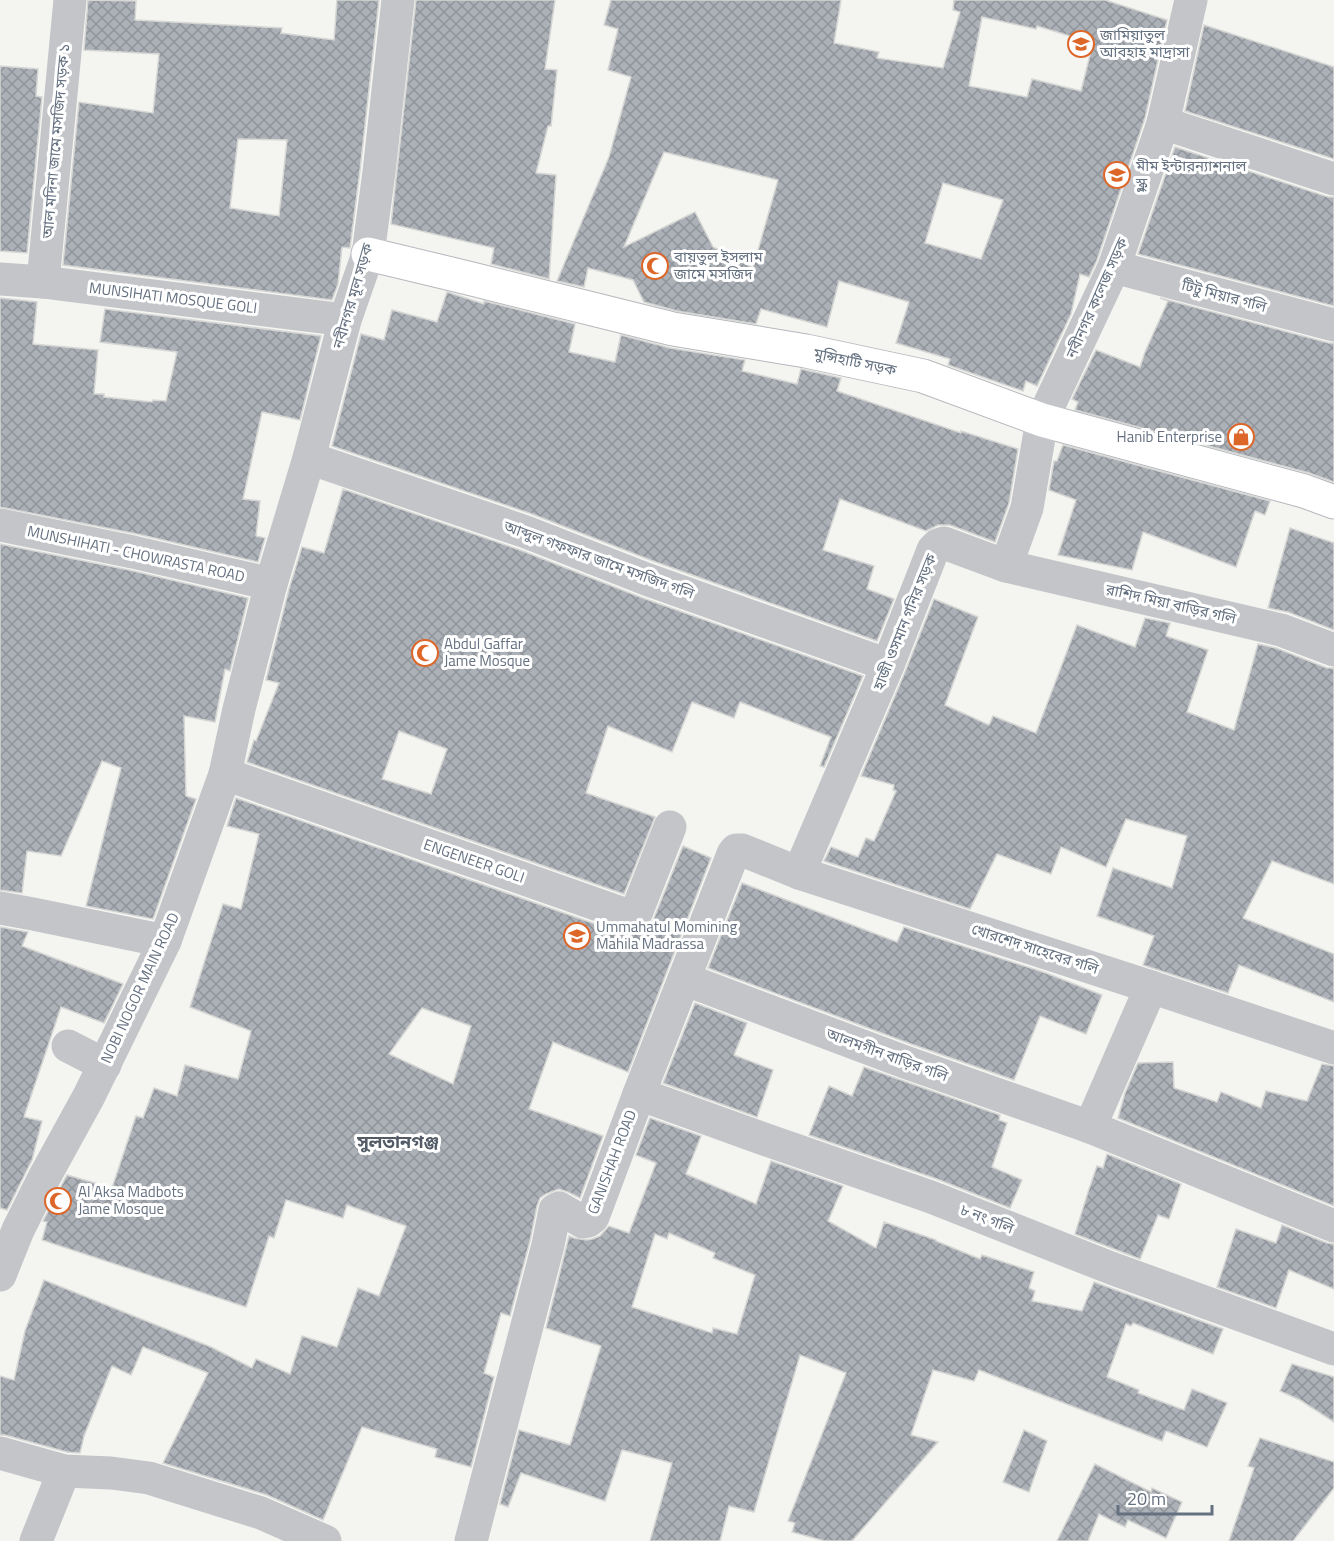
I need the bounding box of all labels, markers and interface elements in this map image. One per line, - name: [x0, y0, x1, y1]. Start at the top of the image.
- place label: জামিয়াতুল আবহাহ মাদ্রাসা: [1099, 23, 1190, 63]
- school or university icon: জামিয়াতুল আবহাহ মাদ্রাসা: [1066, 29, 1096, 59]
- street label: আল মদিনা জামে মসজিদ সড়ক ১: [35, 43, 75, 240]
- place label: মীম ইন্টারন্যাশনাল স্কুল: [1135, 154, 1247, 194]
- school or university icon: মীম ইন্টারন্যাশনাল স্কুল: [1102, 160, 1132, 190]
- street label: নবীনগর কলেজ সড়ক: [1059, 233, 1134, 363]
- street label: নবীনগর মূল সড়ক: [326, 240, 379, 352]
- place label: বায়তুল ইসলাম জামে মসজিদ: [673, 245, 764, 285]
- mosque icon: বায়তুল ইসলাম জামে মসজিদ: [640, 251, 670, 281]
- street label: টিটু মিয়ার গলি: [1178, 273, 1270, 318]
- street label: MUNSIHATI MOSQUE GOLI: [88, 276, 258, 319]
- street label: মুন্সিহাটি সড়ক: [811, 341, 899, 382]
- shop icon: Hanib Enterprise: [1226, 422, 1256, 452]
- place label: Hanib Enterprise: [1117, 425, 1222, 448]
- street label: আব্দুল গফফার জামে মসজিদ গলি: [500, 514, 699, 605]
- street label: MUNSHIHATI - CHOWRASTA ROAD: [25, 519, 247, 588]
- street label: হাজী ওসমান গনির সড়ক: [866, 549, 943, 694]
- street label: রাশিদ মিয়া বাড়ির গলি: [1103, 577, 1240, 630]
- place label: Abdul Gaffar Jame Mosque: [444, 632, 530, 672]
- mosque icon: Abdul Gaffar Jame Mosque: [410, 638, 440, 668]
- street label: ENGENEER GOLI: [421, 833, 528, 889]
- street label: NOBI NOGOR MAIN ROAD: [94, 908, 185, 1067]
- place label: Ummahatul Momining Mahila Madrassa: [596, 915, 737, 955]
- street label: খোরশেদ সাহেবের গলি: [969, 917, 1103, 980]
- school or university icon: Ummahatul Momining Mahila Madrassa: [562, 921, 592, 951]
- street label: আলমগীন বাড়ির গলি: [822, 1021, 952, 1088]
- street label: GANISHAH ROAD: [581, 1106, 642, 1217]
- district label: সুলতানগঞ্জ: [356, 1128, 439, 1155]
- place label: Al Aksa Madbots Jame Mosque: [78, 1180, 184, 1220]
- mosque icon: Al Aksa Madbots Jame Mosque: [43, 1186, 73, 1216]
- street label: ৮ নং গলি: [957, 1198, 1018, 1240]
- scale bar: [1118, 1478, 1212, 1516]
- text: 20 m: [1127, 1485, 1166, 1512]

